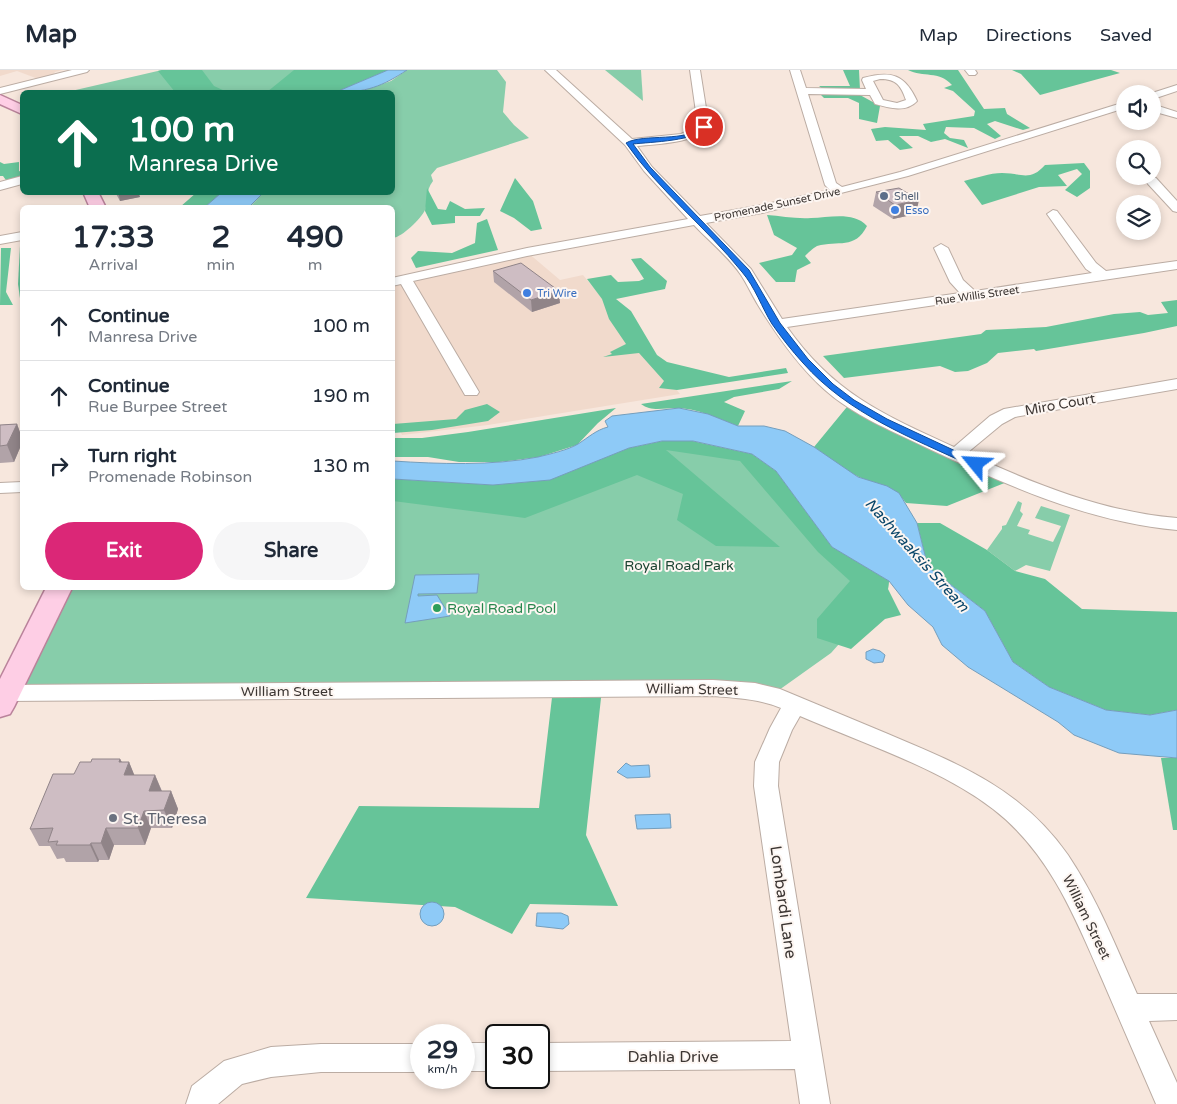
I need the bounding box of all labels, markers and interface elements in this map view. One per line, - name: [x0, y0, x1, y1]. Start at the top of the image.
- text: Map: [25, 20, 77, 49]
- text: Map: [919, 24, 958, 46]
- text: Directions: [986, 24, 1072, 46]
- text: Saved: [1100, 24, 1152, 46]
- map controls: [1116, 85, 1161, 240]
- button: sound: [1116, 85, 1161, 130]
- pin: [683, 106, 725, 148]
- text: 100 m: [128, 109, 235, 151]
- icon: ahead: [45, 110, 110, 175]
- icon: arrive: [690, 113, 718, 141]
- button: search: [1116, 140, 1161, 185]
- text: Manresa Drive: [128, 151, 278, 177]
- street label: Promenade Sunset Drive: [713, 185, 842, 224]
- marker: Shell: [878, 190, 890, 202]
- place label: Shell: [894, 190, 919, 203]
- button: layers: [1116, 195, 1161, 240]
- marker: Esso: [889, 204, 901, 216]
- place label: Esso: [905, 204, 930, 217]
- text: 17:33: [72, 219, 155, 256]
- text: 2: [211, 219, 230, 256]
- text: 490: [287, 219, 343, 256]
- text: Arrival: [89, 255, 138, 275]
- text: min: [207, 255, 235, 275]
- text: m: [308, 255, 322, 275]
- street label: Rue Willis Street: [934, 283, 1020, 308]
- marker: Tri Wire: [521, 287, 533, 299]
- place label: Tri Wire: [537, 287, 577, 300]
- text: Continue: [88, 305, 170, 327]
- icon: ahead: [45, 312, 73, 340]
- text: 100 m: [312, 315, 370, 337]
- text: Manresa Drive: [88, 327, 197, 347]
- text: Continue: [88, 375, 170, 397]
- icon: ahead: [45, 382, 73, 410]
- text: 190 m: [312, 385, 370, 407]
- street label: Miro Court: [1023, 390, 1097, 419]
- text: Rue Burpee Street: [88, 397, 227, 417]
- position arrow: [949, 437, 1001, 489]
- text: Turn right: [88, 445, 176, 467]
- icon: right: [45, 452, 73, 480]
- text: 130 m: [312, 455, 370, 477]
- text: Promenade Robinson: [88, 467, 252, 487]
- water label: Nashwaaksis Stream: [861, 495, 973, 616]
- button: Exit: [45, 522, 203, 580]
- button: Share: [213, 522, 370, 580]
- park label: Royal Road Park: [624, 557, 734, 574]
- place label: Royal Road Pool: [447, 600, 556, 617]
- marker: Royal Road Pool: [431, 602, 443, 614]
- street label: William Street: [646, 680, 739, 699]
- street label: William Street: [241, 683, 334, 700]
- place label: St. Theresa: [123, 809, 207, 829]
- marker: St. Theresa: [107, 812, 119, 824]
- street label: Lombardi Lane: [765, 844, 801, 960]
- street label: William Street: [1059, 872, 1115, 963]
- speed limit sign: 30: [485, 1024, 550, 1089]
- text: 29: [427, 1035, 458, 1065]
- street label: Dahlia Drive: [627, 1047, 719, 1067]
- text: km/h: [427, 1062, 458, 1076]

